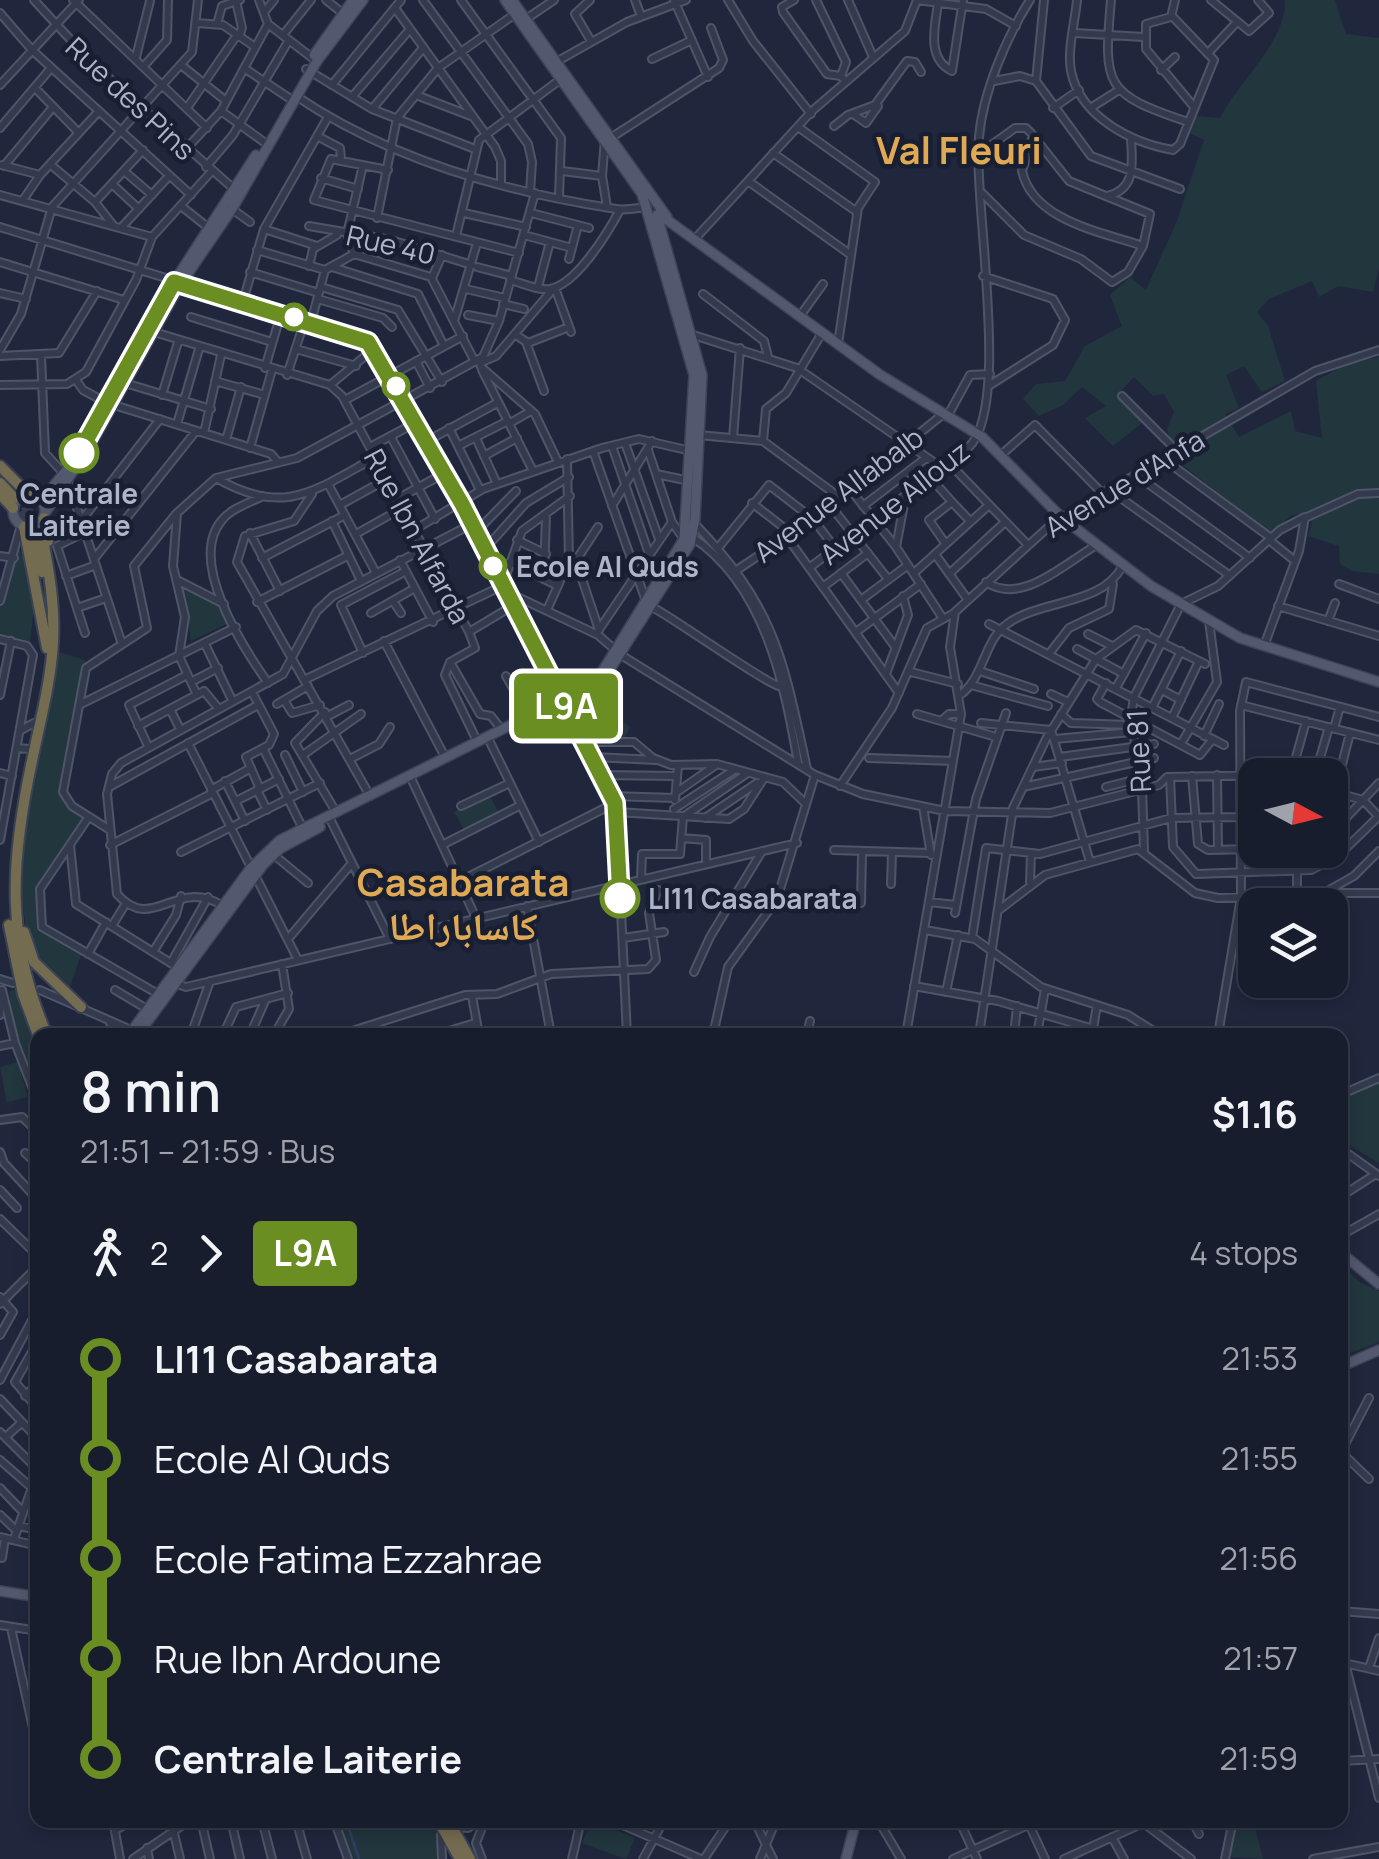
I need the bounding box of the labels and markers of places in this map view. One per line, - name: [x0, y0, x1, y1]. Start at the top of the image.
- unlabelled marker: [281, 304, 307, 330]
- unlabelled marker: [383, 373, 409, 399]
- marker: Centrale Laiterie: [60, 434, 98, 472]
- place label: Centrale Laiterie: [20, 474, 138, 544]
- place label: Ecole Al Quds: [516, 547, 699, 585]
- marker: Ecole Al Quds: [480, 553, 506, 579]
- marker: LI11 Casabarata: [601, 879, 639, 917]
- place label: LI11 Casabarata: [648, 879, 858, 917]

